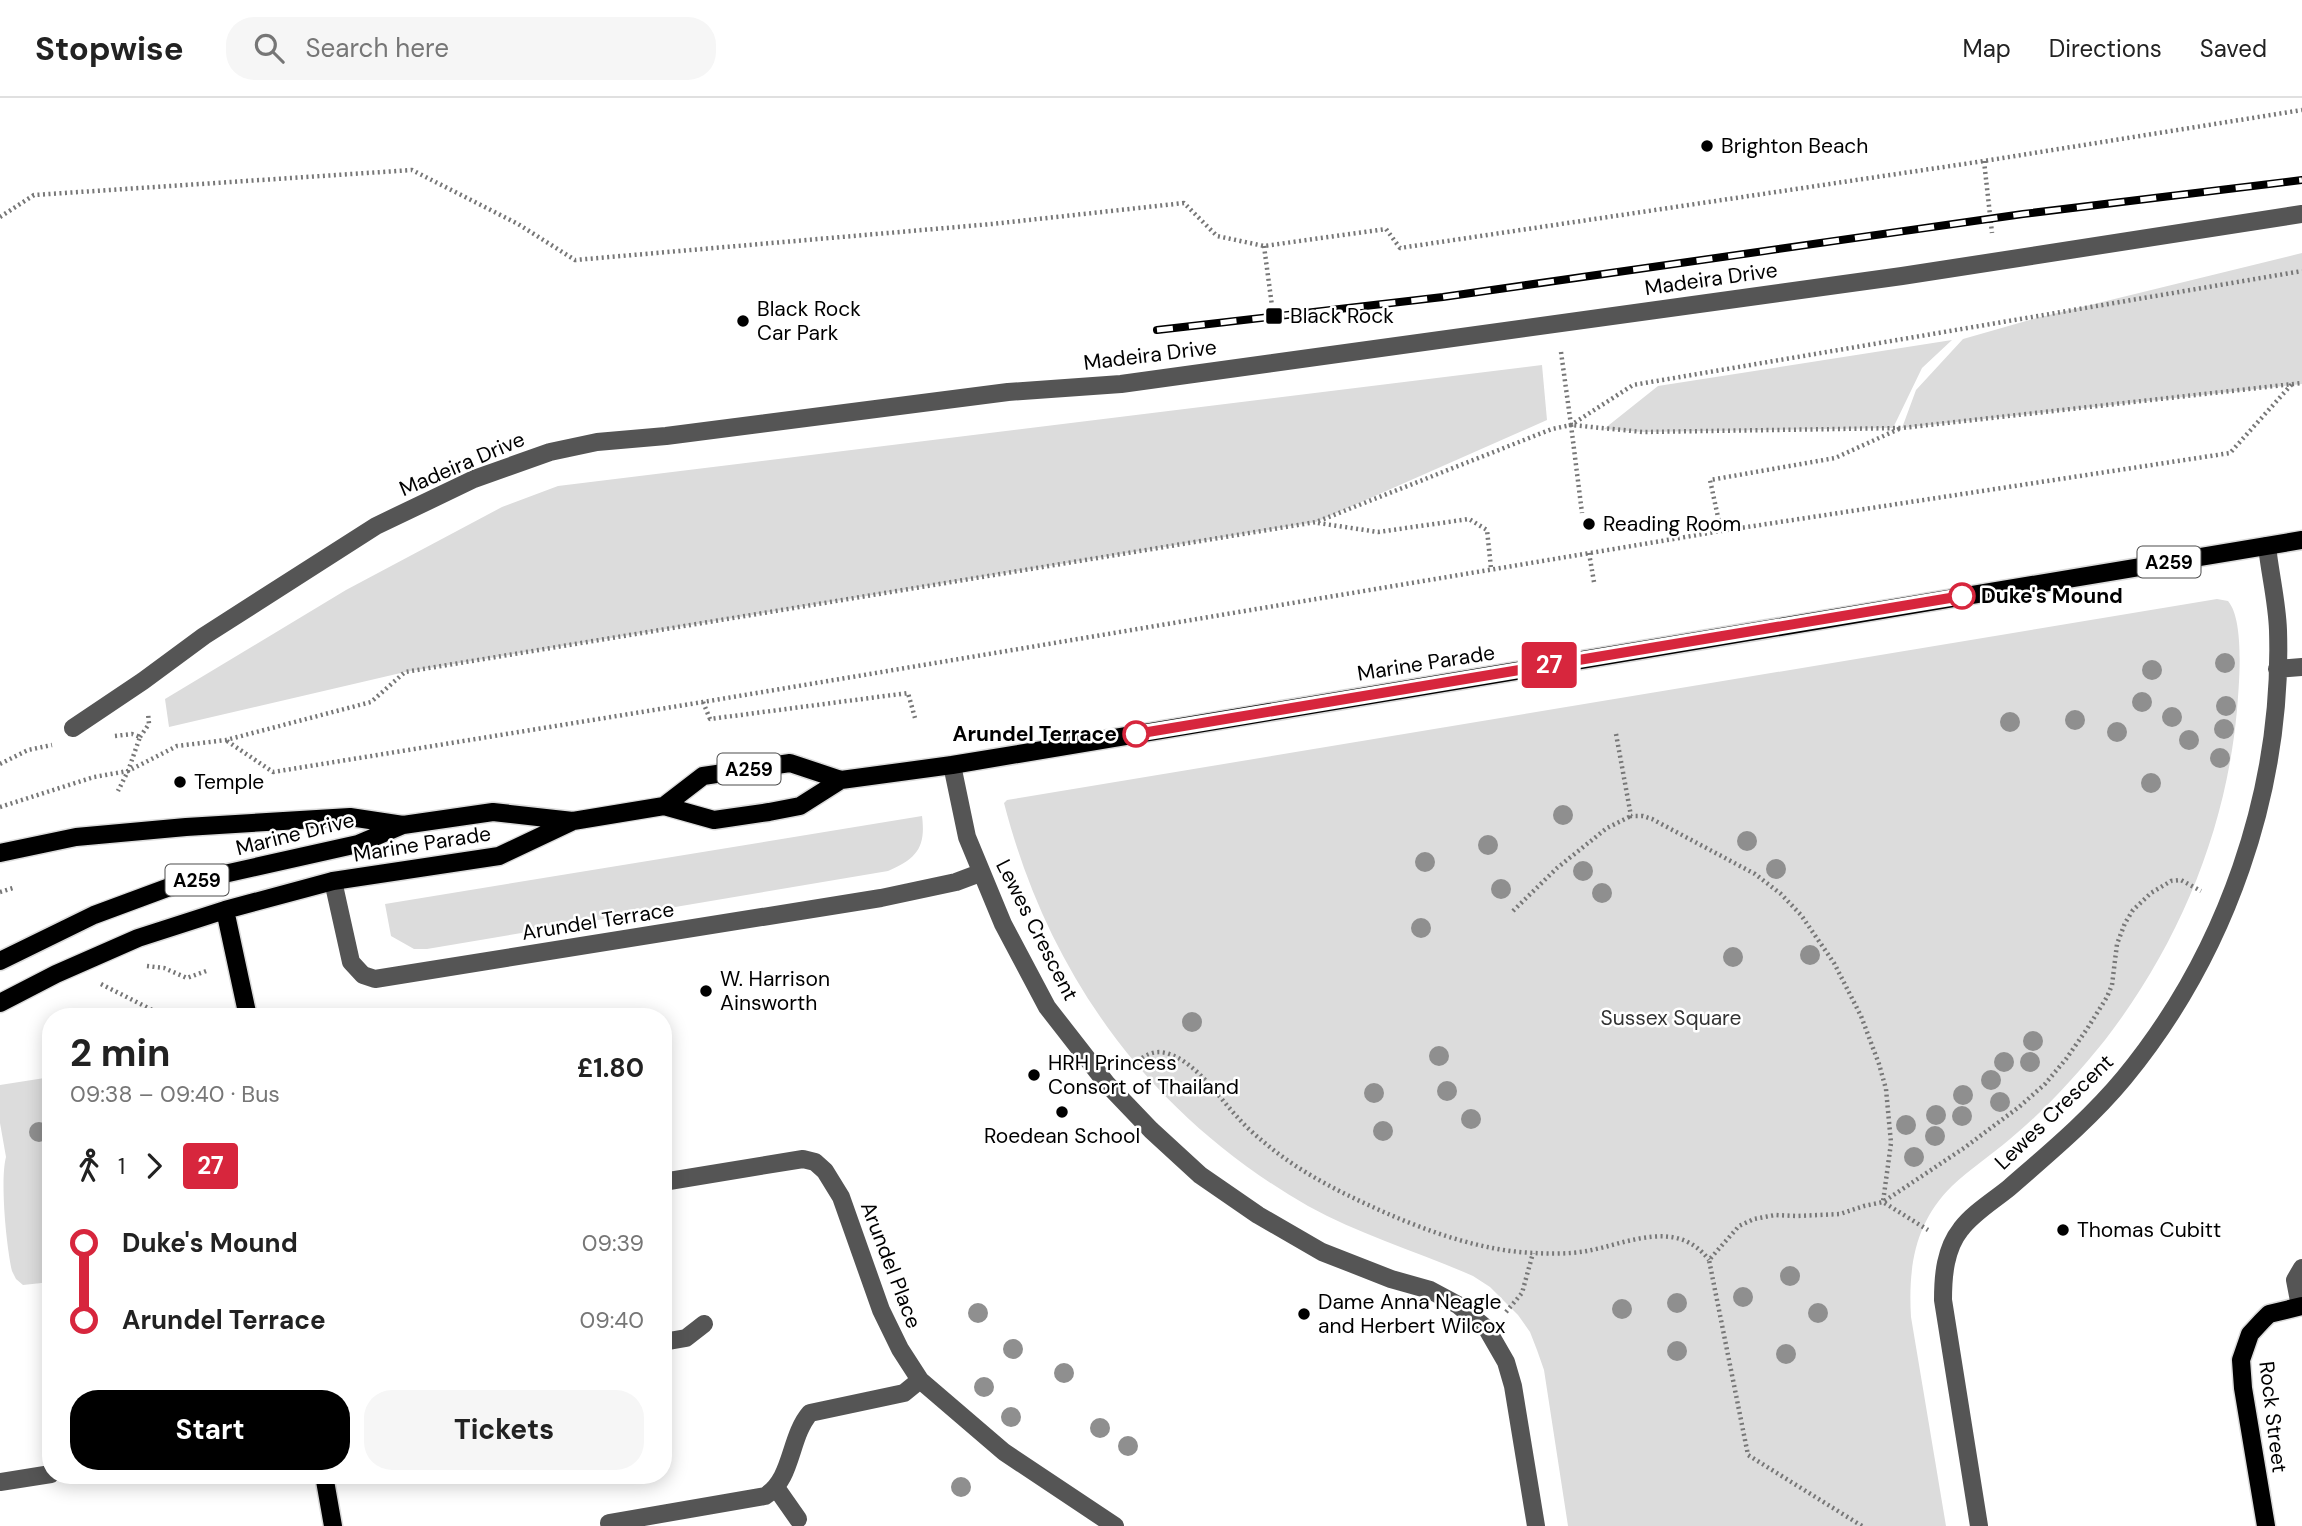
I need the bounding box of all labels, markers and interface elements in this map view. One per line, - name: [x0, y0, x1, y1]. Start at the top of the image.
- search box: [226, 17, 716, 80]
- text: Stopwise: [35, 27, 184, 70]
- icon: search: [250, 29, 288, 67]
- text: Search here: [306, 31, 449, 65]
- text: Map: [1963, 33, 2011, 64]
- text: Directions: [2049, 33, 2162, 64]
- text: Saved: [2200, 33, 2267, 64]
- place label: Brighton Beach: [1721, 132, 1868, 160]
- marker: Brighton Beach: [1699, 138, 1715, 154]
- street label: Madeira Drive: [1643, 256, 1779, 302]
- place label: Black Rock Car Park: [757, 295, 861, 347]
- place label: Black Rock: [1290, 302, 1394, 330]
- marker: Black Rock: [1264, 306, 1284, 326]
- marker: Black Rock Car Park: [735, 313, 751, 329]
- street label: Madeira Drive: [1082, 333, 1218, 377]
- street label: Madeira Drive: [395, 425, 529, 503]
- place label: Reading Room: [1603, 510, 1741, 538]
- marker: Reading Room: [1581, 516, 1597, 532]
- road number: A259: [2138, 547, 2200, 578]
- place label: Duke's Mound: [1981, 582, 2123, 610]
- marker: Duke's Mound: [1949, 583, 1975, 609]
- street label: Marine Parade: [1355, 638, 1497, 688]
- line badge: 27: [1518, 642, 1580, 688]
- text: 27: [1536, 649, 1562, 680]
- place label: Arundel Terrace: [953, 720, 1117, 748]
- marker: Arundel Terrace: [1123, 721, 1149, 747]
- road number: A259: [718, 754, 780, 784]
- place label: Temple: [194, 768, 264, 796]
- marker: Temple: [172, 774, 188, 790]
- street label: Marine Drive: [233, 806, 357, 862]
- street label: Marine Parade: [351, 819, 493, 869]
- street label: Lewes Crescent: [989, 855, 1085, 1005]
- road number: A259: [166, 864, 228, 895]
- street label: Arundel Terrace: [520, 895, 676, 947]
- place label: W. Harrison Ainsworth: [720, 965, 830, 1017]
- marker: W. Harrison Ainsworth: [698, 983, 714, 999]
- park label: Sussex Square: [1601, 1004, 1741, 1032]
- text: 2 min: [70, 1028, 170, 1078]
- street label: Lewes Crescent: [1989, 1048, 2119, 1176]
- place label: HRH Princess Consort of Thailand: [1048, 1049, 1239, 1101]
- text: £1.80: [577, 1051, 644, 1085]
- marker: HRH Princess Consort of Thailand: [1026, 1067, 1042, 1083]
- text: 09:38 – 09:40 · Bus: [70, 1079, 280, 1109]
- marker: Roedean School: [1054, 1104, 1070, 1120]
- place label: Roedean School: [984, 1122, 1140, 1150]
- icon: walk: [70, 1147, 108, 1185]
- icon: forward: [135, 1147, 173, 1185]
- text: 27: [197, 1150, 224, 1181]
- text: 1: [118, 1151, 125, 1181]
- street label: Arundel Place: [854, 1198, 928, 1332]
- place label: Thomas Cubitt: [2077, 1216, 2221, 1244]
- marker: Thomas Cubitt: [2055, 1222, 2071, 1238]
- text: Duke's Mound: [122, 1226, 298, 1260]
- text: 09:39: [582, 1228, 644, 1258]
- place label: Dame Anna Neagle and Herbert Wilcox: [1318, 1288, 1505, 1340]
- text: Arundel Terrace: [122, 1303, 326, 1337]
- text: 09:40: [579, 1305, 644, 1335]
- marker: Dame Anna Neagle and Herbert Wilcox: [1296, 1306, 1312, 1322]
- street label: Rock Street: [2252, 1360, 2294, 1474]
- button: Start: [70, 1390, 350, 1470]
- button: Tickets: [364, 1390, 644, 1470]

